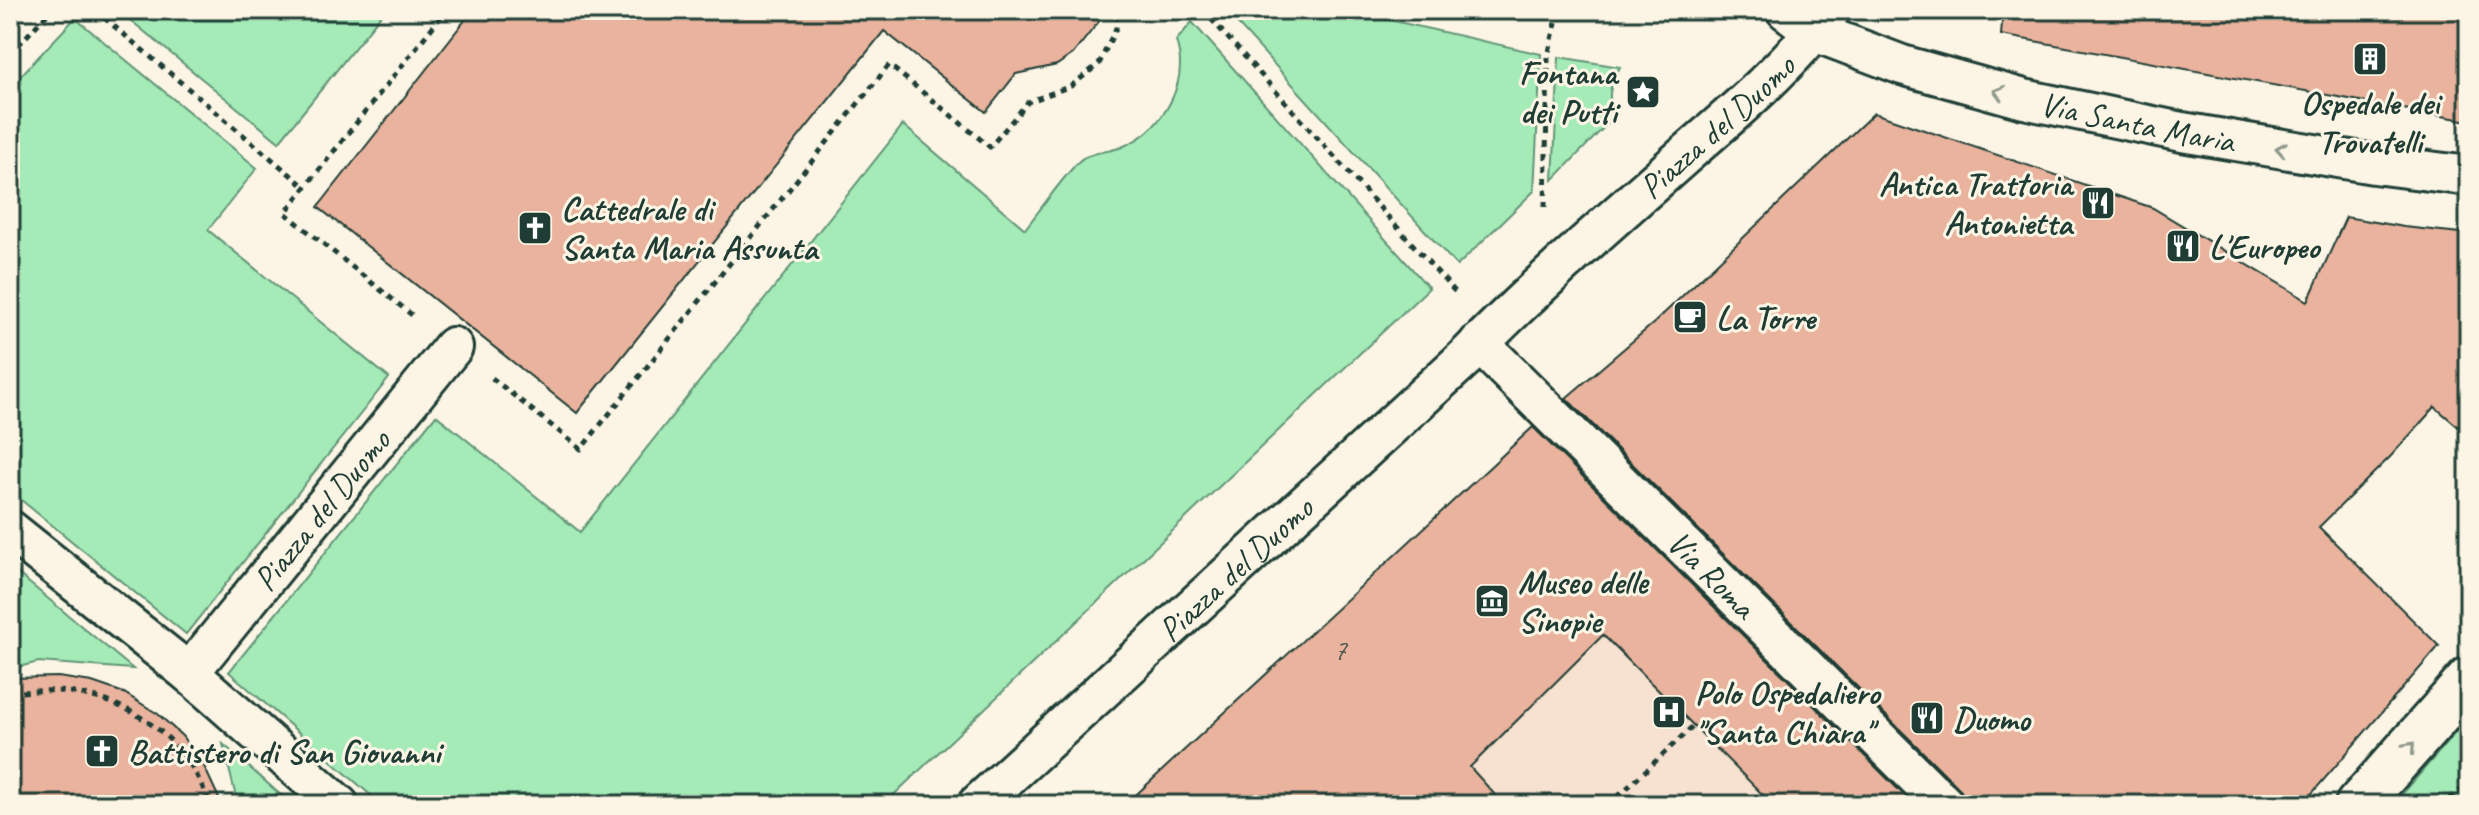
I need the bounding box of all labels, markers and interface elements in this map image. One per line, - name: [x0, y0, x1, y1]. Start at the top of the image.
- building icon: Ospedale dei Trovatelli: [2351, 40, 2389, 78]
- street label: Piazza del Duomo: [1630, 44, 1806, 208]
- place label: Fontana dei Putti: [1519, 51, 1621, 133]
- place icon: Fontana dei Putti: [1624, 73, 1662, 111]
- place label: Ospedale dei Trovatelli: [2301, 81, 2444, 163]
- street label: Via Santa Maria: [2037, 82, 2240, 163]
- one-way arrow: [1992, 84, 2006, 101]
- one-way arrow: [2274, 141, 2288, 158]
- place label: Antica Trattoria Antonietta: [1879, 162, 2075, 244]
- restaurant icon: Antica Trattoria Antonietta: [2079, 184, 2117, 222]
- place label: Cattedrale di Santa Maria Assunta: [561, 187, 820, 269]
- church icon: Cattedrale di Santa Maria Assunta: [516, 209, 554, 247]
- place label: L'Europeo: [2209, 225, 2322, 268]
- restaurant icon: L'Europeo: [2164, 227, 2202, 265]
- place label: La Torre: [1716, 296, 1818, 339]
- cafe icon: La Torre: [1671, 298, 1709, 336]
- street label: Piazza del Duomo: [243, 419, 401, 600]
- street label: Piazza del Duomo: [1149, 486, 1324, 651]
- street label: Via Roma: [1658, 521, 1766, 629]
- place label: Museo delle Sinopie: [1518, 560, 1650, 642]
- museum icon: Museo delle Sinopie: [1473, 582, 1511, 620]
- house number: 7: [1333, 630, 1348, 668]
- place label: Polo Ospedaliero "Santa Chiara": [1695, 671, 1882, 753]
- hospital icon: Polo Ospedaliero "Santa Chiara": [1650, 693, 1688, 731]
- place label: Duomo: [1953, 697, 2032, 740]
- restaurant icon: Duomo: [1908, 699, 1946, 737]
- place label: Battistero di San Giovanni: [128, 730, 445, 773]
- church icon: Battistero di San Giovanni: [83, 732, 121, 770]
- one-way arrow: [2400, 741, 2414, 756]

